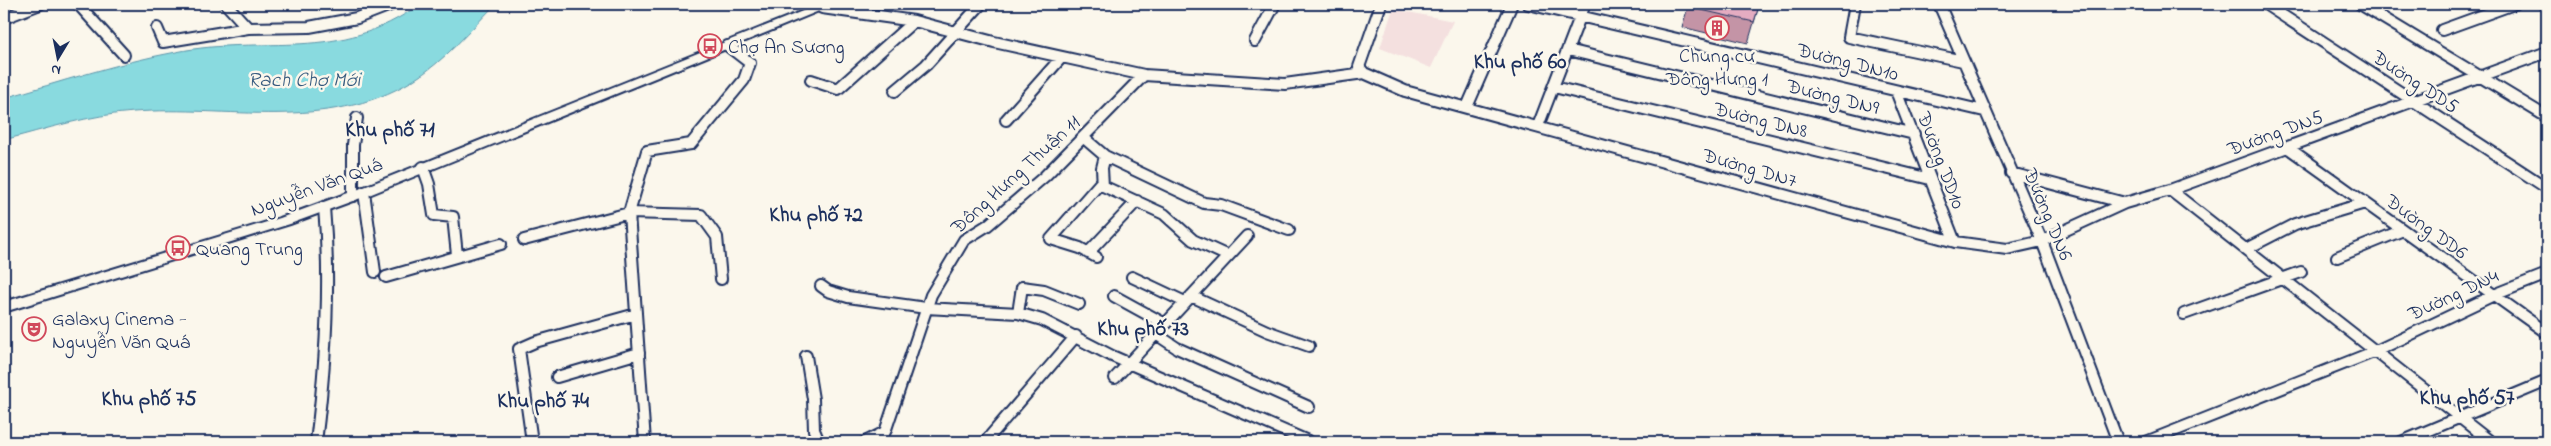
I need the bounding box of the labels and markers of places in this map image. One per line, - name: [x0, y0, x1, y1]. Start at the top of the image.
- building icon: Chung cư Đông Hưng 1: [1704, 15, 1730, 41]
- bus stop icon: Chợ An Sương: [697, 33, 723, 59]
- place label: Chợ An Sương: [728, 34, 845, 64]
- place label: Chung cư Đông Hưng 1: [1665, 43, 1768, 96]
- bus stop icon: Quang Trung: [165, 235, 191, 261]
- place label: Quang Trung: [196, 236, 303, 266]
- place label: Galaxy Cinema - Nguyễn Văn Quá: [52, 306, 190, 359]
- theatre icon: Galaxy Cinema - Nguyễn Văn Quá: [21, 316, 47, 342]

